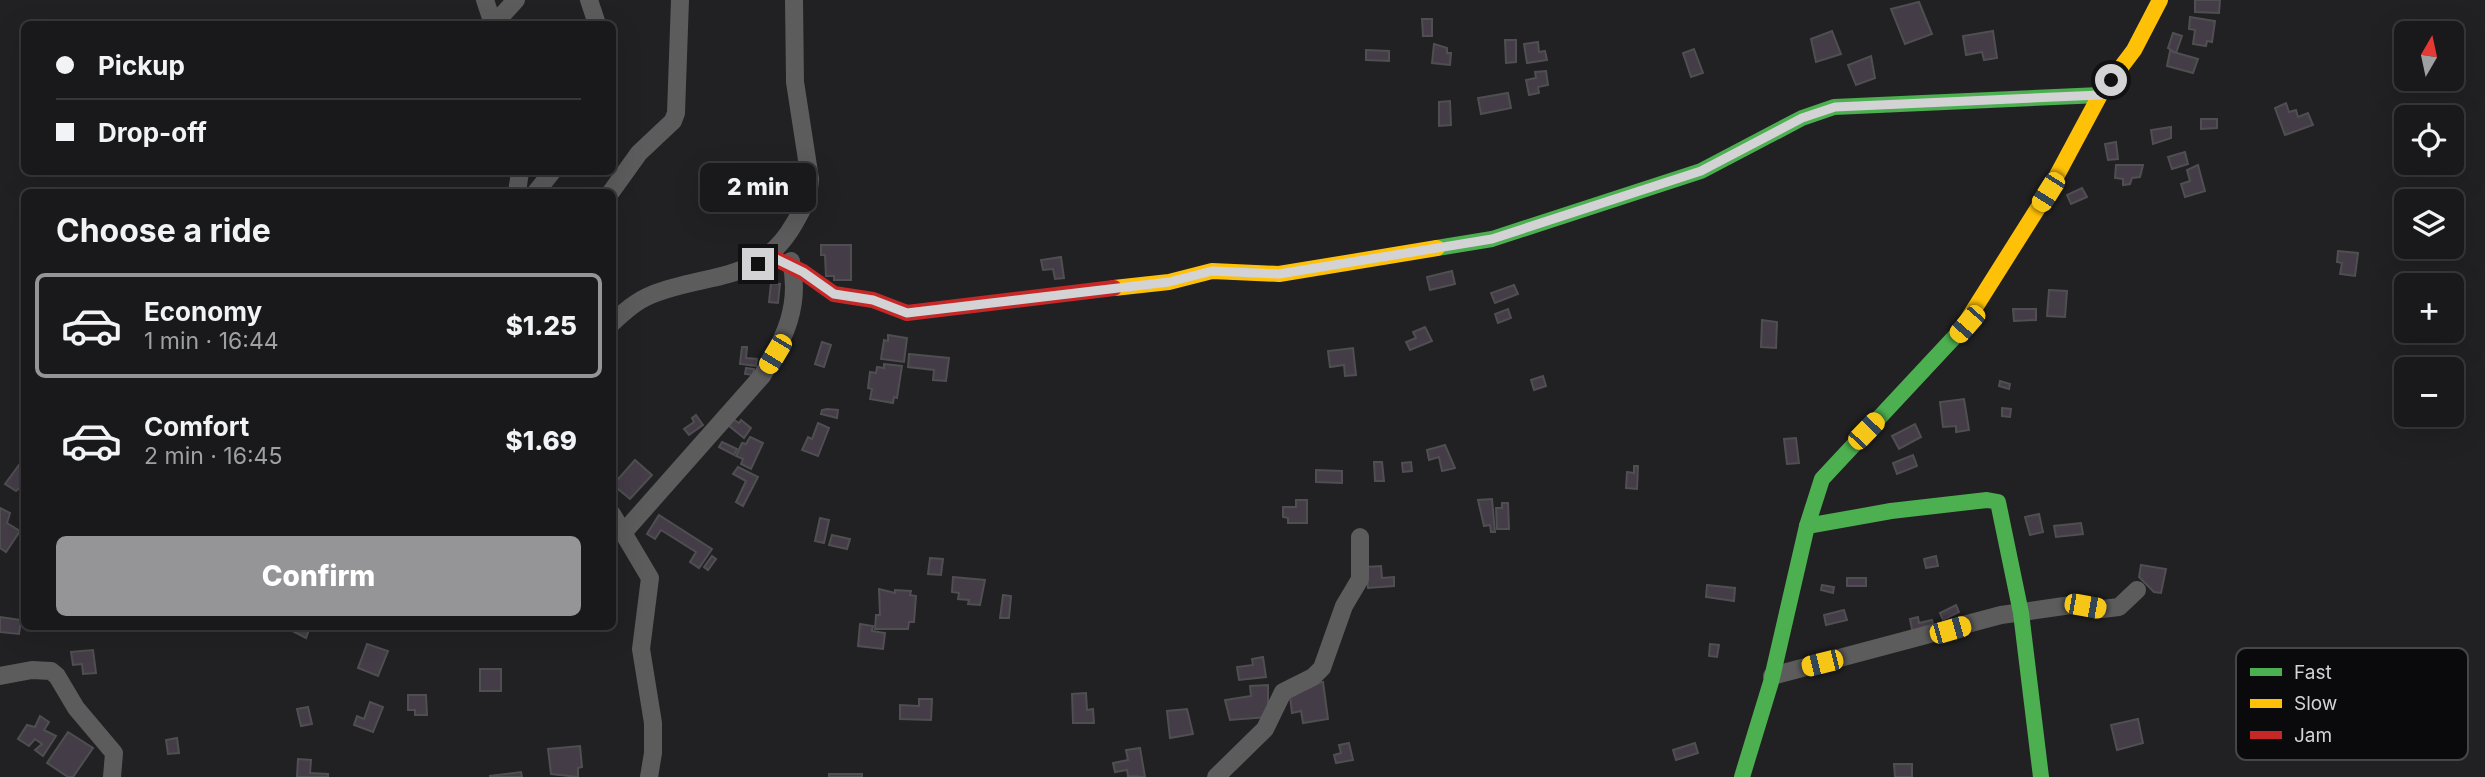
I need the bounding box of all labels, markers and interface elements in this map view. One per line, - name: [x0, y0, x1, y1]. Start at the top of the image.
- north arrow: [2394, 21, 2464, 91]
- map controls: [2394, 21, 2464, 427]
- text: Pickup: [98, 50, 185, 81]
- route start: [2095, 64, 2127, 96]
- button: locate: [2394, 105, 2464, 175]
- text: Drop-off: [98, 117, 207, 148]
- callout: 2 min: [700, 162, 816, 212]
- car: [2028, 169, 2069, 215]
- text: 2 min: [727, 173, 789, 201]
- button: layers: [2394, 189, 2464, 259]
- text: Choose a ride: [56, 211, 271, 250]
- route end: [742, 248, 774, 280]
- button: +: [2394, 273, 2464, 343]
- icon: car: [60, 294, 123, 357]
- text: Economy: [144, 296, 262, 327]
- car: [1946, 301, 1989, 347]
- text: $1.25: [506, 310, 577, 341]
- text: 1 min · 16:44: [144, 327, 279, 355]
- car: [756, 331, 795, 377]
- button: −: [2394, 357, 2464, 427]
- icon: car: [60, 409, 123, 472]
- car: [1844, 409, 1889, 453]
- text: Comfort: [144, 411, 249, 442]
- text: $1.69: [506, 425, 577, 456]
- text: 2 min · 16:45: [144, 442, 282, 470]
- button: Confirm: [56, 536, 581, 616]
- car: [2063, 592, 2108, 620]
- car: [1927, 614, 1974, 646]
- car: [1800, 648, 1845, 678]
- legend: [2236, 648, 2468, 760]
- text: Fast: [2294, 661, 2332, 684]
- text: Slow: [2294, 692, 2337, 715]
- text: Jam: [2294, 724, 2332, 747]

